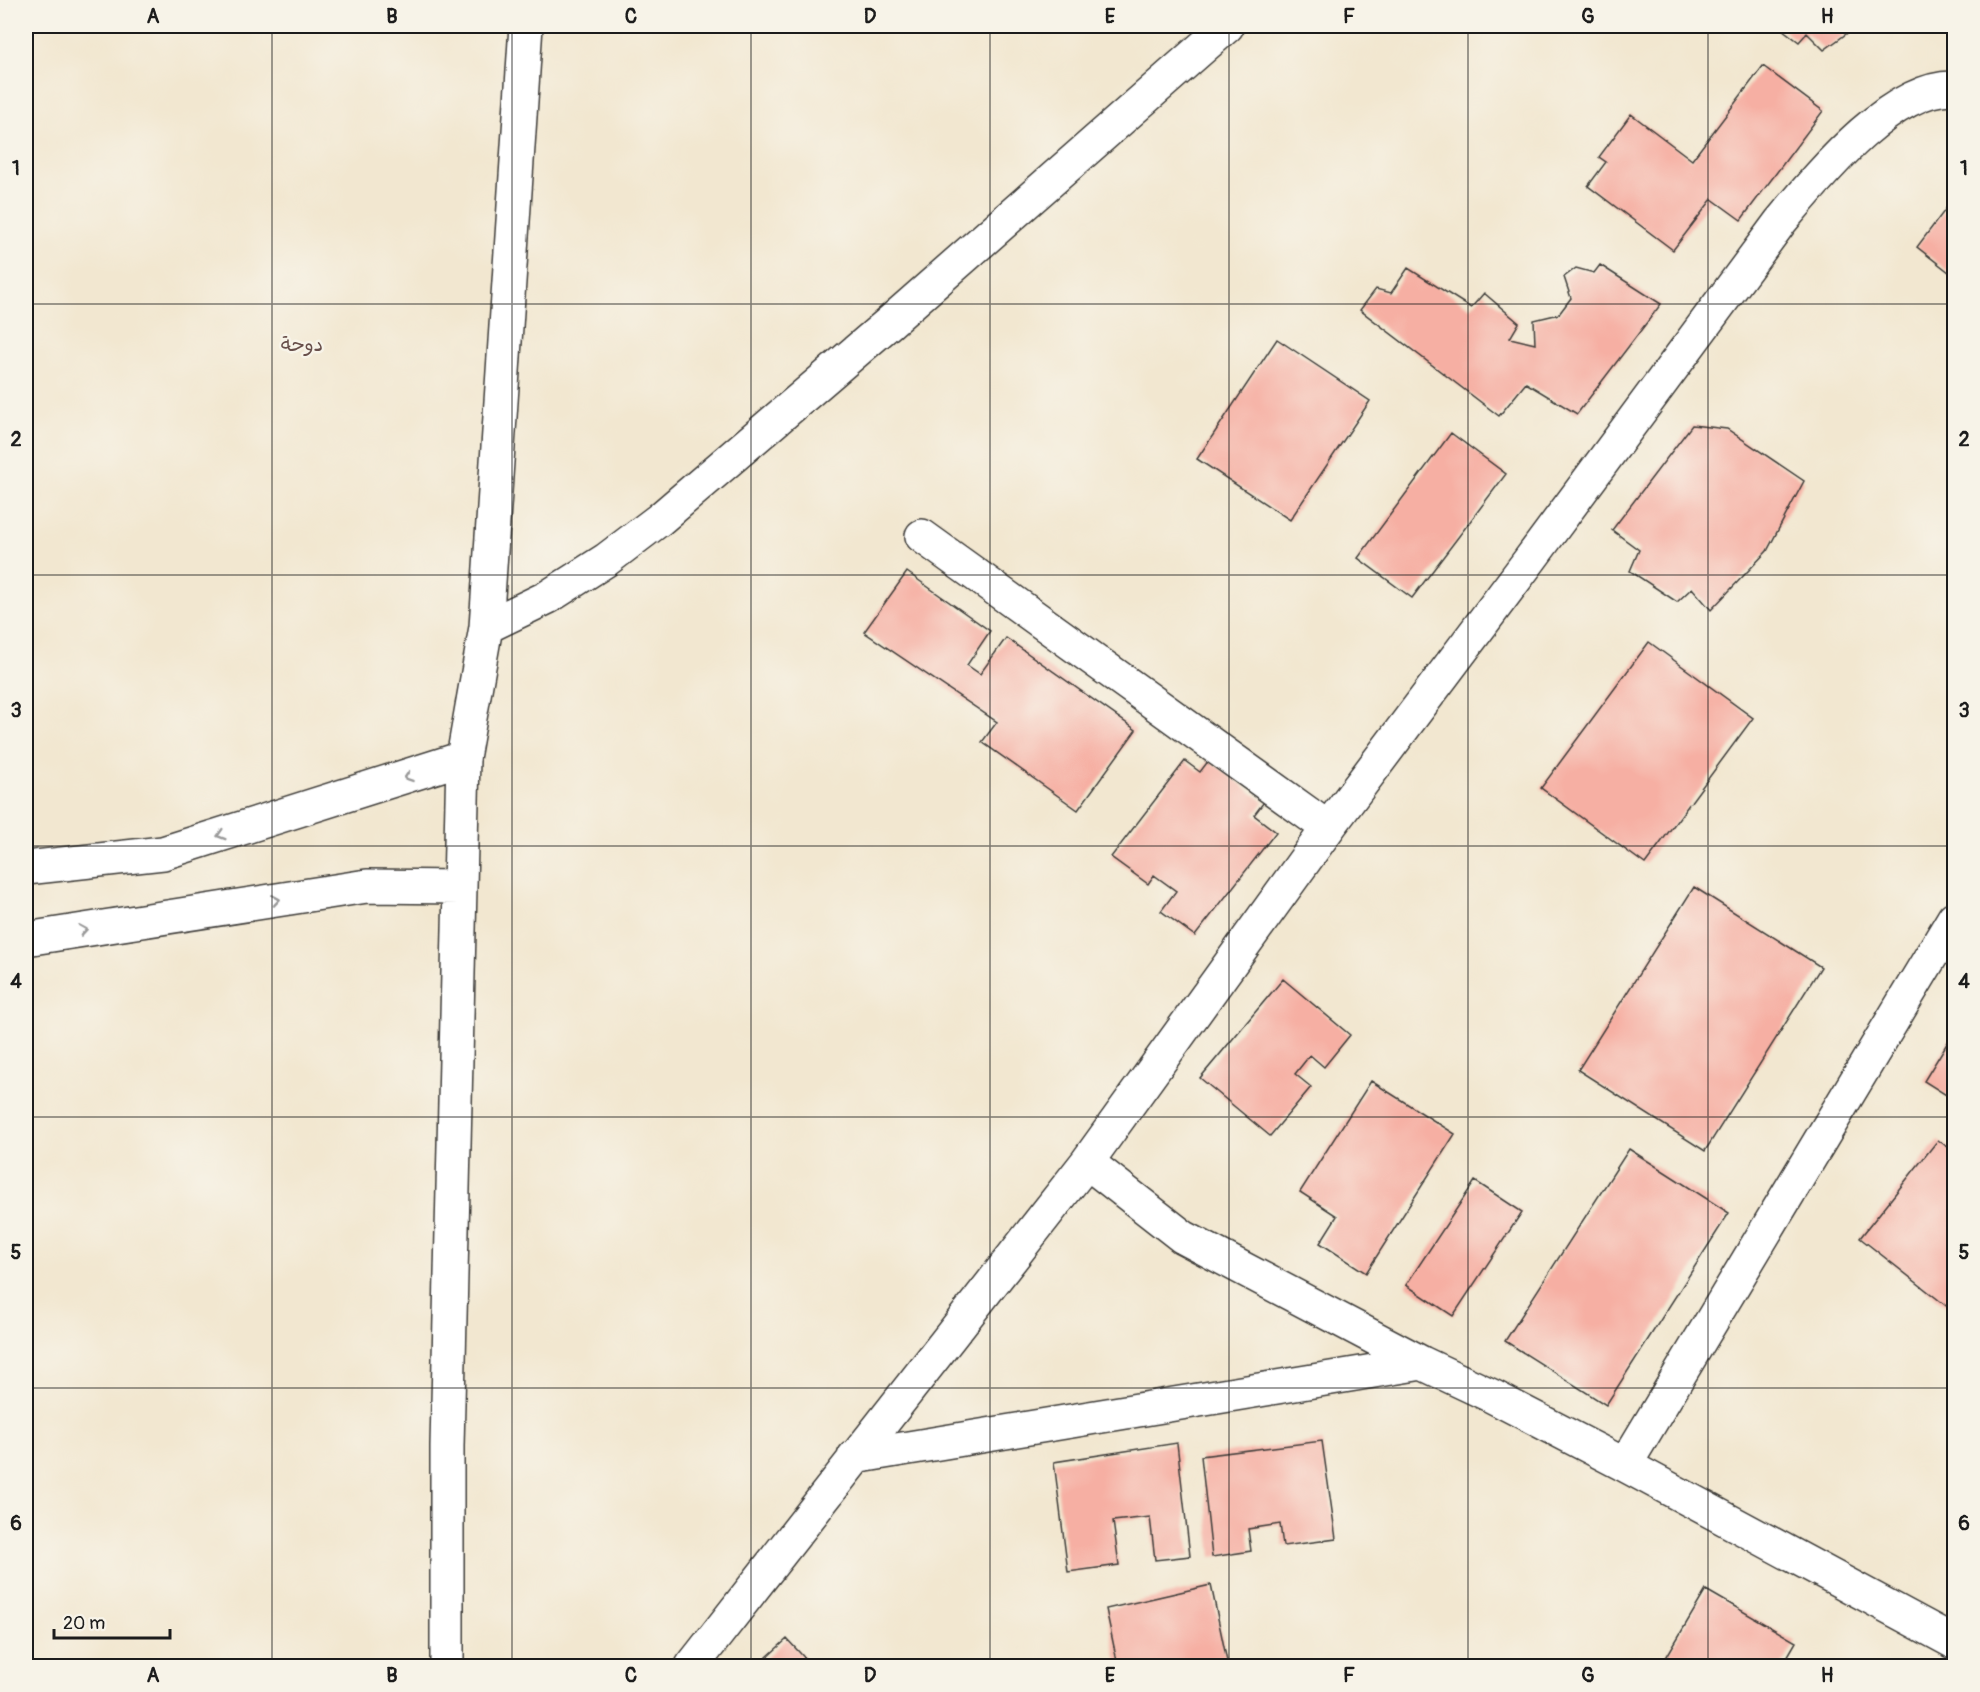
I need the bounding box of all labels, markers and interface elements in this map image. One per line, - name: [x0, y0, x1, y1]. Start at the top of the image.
- text: A: [147, 4, 160, 29]
- text: B: [386, 4, 398, 29]
- text: C: [625, 4, 637, 29]
- text: D: [864, 4, 877, 29]
- text: E: [1105, 4, 1116, 29]
- text: F: [1343, 4, 1355, 29]
- text: G: [1581, 4, 1595, 29]
- text: H: [1821, 4, 1834, 29]
- text: 1: [12, 156, 20, 181]
- text: 1: [1960, 156, 1968, 181]
- district label: دوحة: [281, 332, 323, 357]
- text: 2: [10, 427, 22, 452]
- text: 2: [1958, 427, 1970, 452]
- text: 3: [10, 698, 22, 723]
- text: 3: [1958, 698, 1970, 723]
- one-way arrow: [403, 770, 413, 782]
- one-way arrow: [216, 828, 227, 840]
- one-way arrow: [271, 894, 281, 907]
- one-way arrow: [78, 924, 88, 937]
- text: 4: [10, 969, 22, 994]
- text: 4: [1958, 969, 1970, 994]
- text: 5: [11, 1240, 22, 1265]
- text: 5: [1959, 1240, 1970, 1265]
- text: 6: [10, 1511, 22, 1536]
- text: 6: [1958, 1511, 1970, 1536]
- scale bar: [54, 1602, 170, 1640]
- text: 20 m: [63, 1612, 105, 1635]
- text: A: [147, 1663, 160, 1688]
- text: B: [386, 1663, 398, 1688]
- text: C: [625, 1663, 637, 1688]
- text: D: [864, 1663, 877, 1688]
- text: E: [1105, 1663, 1116, 1688]
- text: F: [1343, 1663, 1355, 1688]
- text: G: [1581, 1663, 1595, 1688]
- text: H: [1821, 1663, 1834, 1688]

